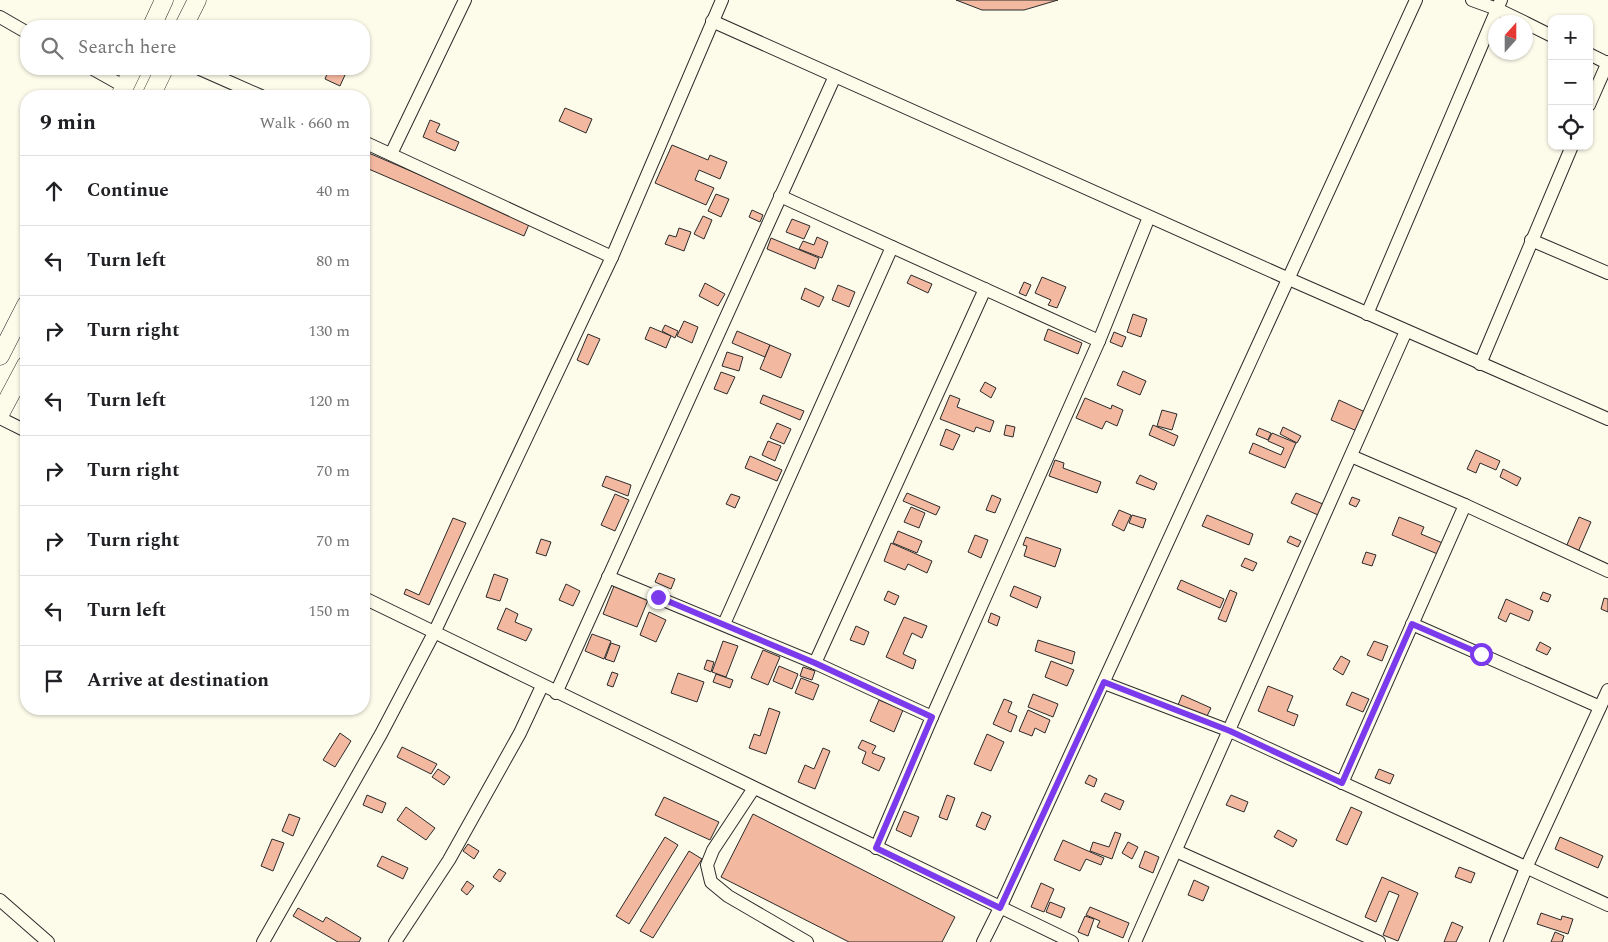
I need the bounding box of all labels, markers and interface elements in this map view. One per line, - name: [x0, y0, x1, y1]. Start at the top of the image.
- north arrow: [1488, 15, 1533, 60]
- map controls: [1548, 15, 1593, 150]
- button: +: [1548, 15, 1593, 60]
- search box: [20, 20, 370, 75]
- text: Search here: [78, 33, 177, 62]
- icon: search: [38, 34, 66, 62]
- button: −: [1548, 60, 1593, 105]
- button: locate: [1548, 105, 1593, 150]
- text: 9 min: [40, 107, 96, 139]
- text: Walk · 660 m: [259, 111, 350, 135]
- text: Continue: [87, 176, 169, 205]
- icon: ahead: [40, 177, 68, 205]
- text: 40 m: [316, 179, 350, 203]
- text: Turn left: [87, 246, 166, 275]
- icon: left: [40, 247, 68, 275]
- text: 80 m: [316, 249, 350, 273]
- text: Turn right: [87, 316, 180, 345]
- icon: right: [40, 317, 68, 345]
- text: 130 m: [308, 319, 350, 343]
- text: Turn left: [87, 386, 166, 415]
- icon: left: [40, 387, 68, 415]
- text: 120 m: [308, 389, 350, 413]
- text: Turn right: [87, 456, 180, 485]
- icon: right: [40, 457, 68, 485]
- text: 70 m: [316, 459, 350, 483]
- text: Turn right: [87, 526, 180, 555]
- icon: right: [40, 527, 68, 555]
- text: 70 m: [316, 529, 350, 553]
- route end: [647, 586, 670, 609]
- text: Turn left: [87, 596, 166, 625]
- icon: left: [40, 597, 68, 625]
- text: 150 m: [308, 599, 350, 623]
- route start: [1470, 643, 1493, 666]
- text: Arrive at destination: [87, 666, 269, 695]
- icon: arrive: [40, 667, 68, 695]

